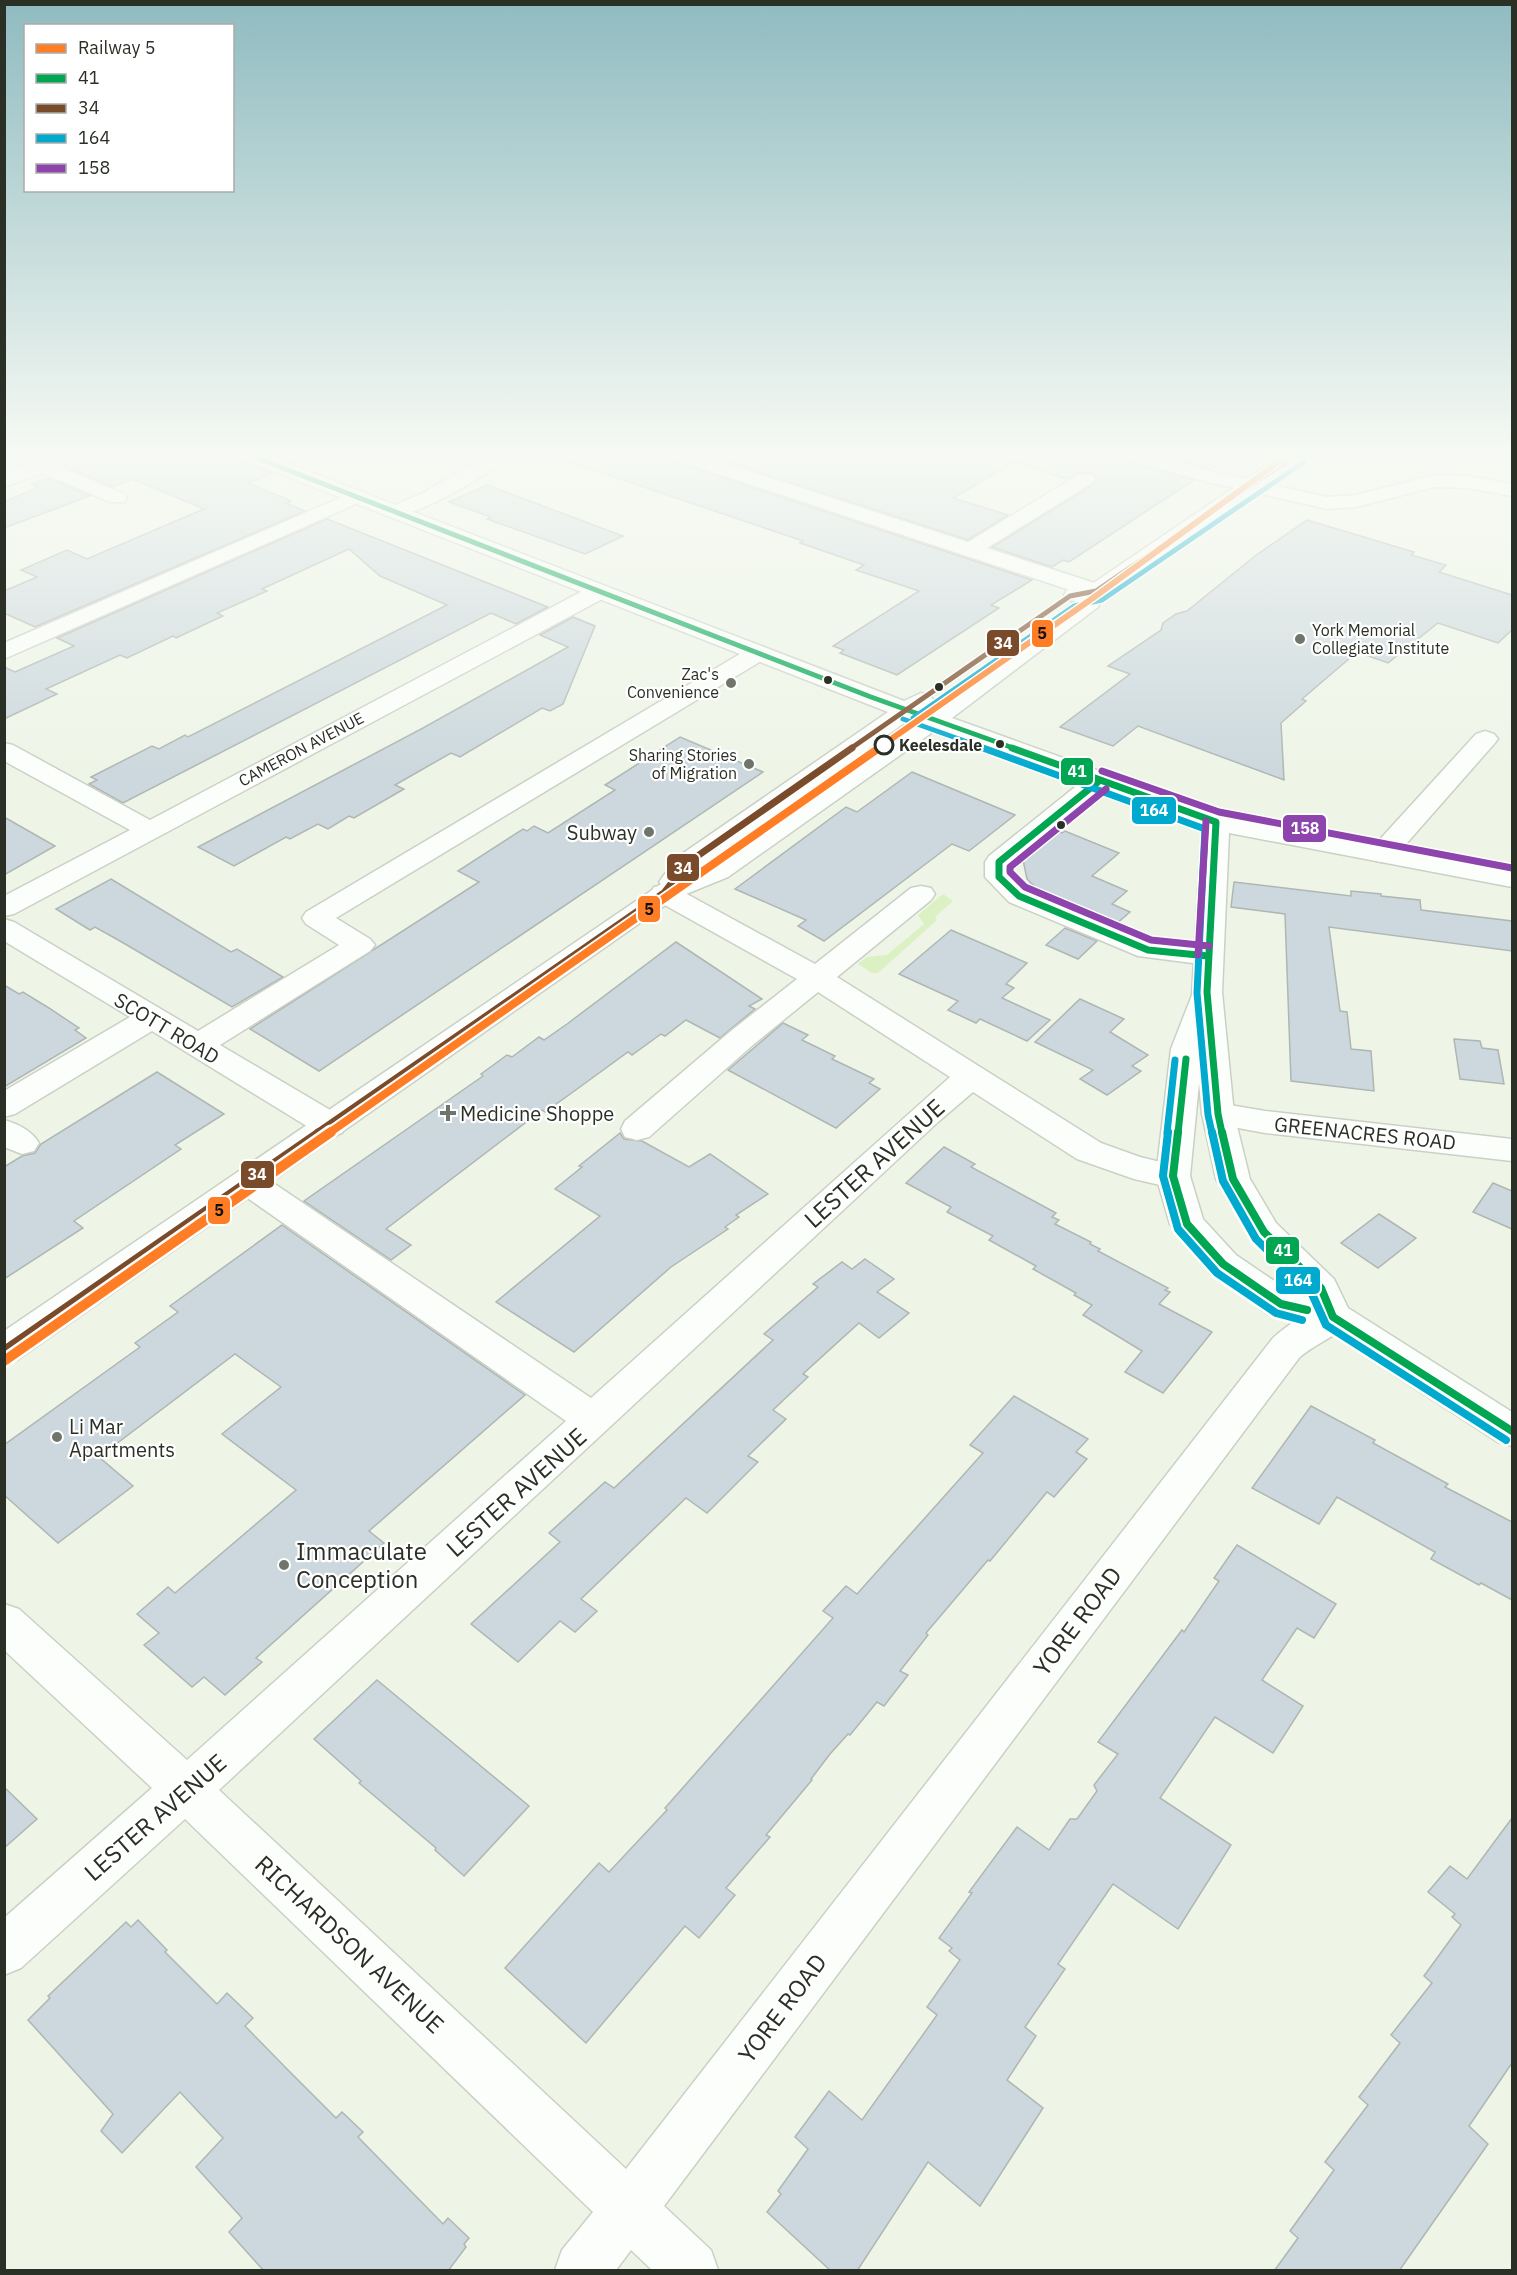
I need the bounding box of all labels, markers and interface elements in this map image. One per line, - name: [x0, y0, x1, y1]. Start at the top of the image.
- legend: [24, 24, 234, 192]
- text: Railway 5: [78, 36, 155, 59]
- text: 41: [78, 66, 100, 89]
- text: 34: [78, 96, 100, 119]
- text: 164: [78, 126, 111, 149]
- text: 158: [78, 156, 110, 179]
- line badge: 5: [1031, 619, 1054, 648]
- place label: York Memorial Collegiate Institute: [1312, 620, 1449, 658]
- text: 5: [1037, 623, 1047, 643]
- line badge: 34: [986, 629, 1020, 657]
- marker: York Memorial Collegiate Institute: [1293, 632, 1307, 646]
- text: 34: [993, 633, 1013, 653]
- place label: Zac's Convenience: [627, 664, 719, 702]
- unlabelled marker: [822, 674, 834, 686]
- marker: Zac's Convenience: [724, 676, 738, 690]
- unlabelled marker: [933, 681, 945, 693]
- street label: CAMERON AVENUE: [235, 708, 367, 790]
- marker: Keelesdale: [874, 735, 894, 755]
- place label: Keelesdale: [899, 735, 982, 755]
- unlabelled marker: [994, 738, 1006, 750]
- place label: Sharing Stories of Migration: [629, 745, 737, 783]
- marker: Sharing Stories of Migration: [742, 757, 756, 771]
- line badge: 41: [1060, 757, 1094, 786]
- text: 41: [1067, 761, 1087, 781]
- line badge: 164: [1131, 796, 1177, 825]
- text: 164: [1140, 800, 1169, 820]
- line badge: 158: [1282, 814, 1327, 843]
- text: 158: [1291, 818, 1319, 838]
- place label: Subway: [567, 819, 637, 846]
- unlabelled marker: [1055, 819, 1067, 831]
- marker: Subway: [642, 825, 656, 839]
- line badge: 34: [666, 853, 700, 882]
- text: 34: [673, 858, 693, 878]
- line badge: 5: [637, 895, 661, 923]
- text: 5: [644, 899, 654, 919]
- street label: SCOTT ROAD: [109, 986, 225, 1070]
- street label: LESTER AVENUE: [797, 1091, 951, 1235]
- place label: Medicine Shoppe: [460, 1100, 614, 1127]
- marker: Medicine Shoppe: [441, 1106, 455, 1120]
- street label: GREENACRES ROAD: [1273, 1110, 1457, 1156]
- line badge: 34: [240, 1160, 275, 1189]
- text: 34: [247, 1164, 267, 1184]
- line badge: 5: [207, 1196, 231, 1225]
- text: 5: [214, 1200, 224, 1220]
- line badge: 41: [1265, 1236, 1300, 1265]
- text: 41: [1273, 1240, 1293, 1260]
- line badge: 164: [1275, 1266, 1321, 1295]
- text: 164: [1284, 1270, 1313, 1290]
- place label: Li Mar Apartments: [69, 1413, 175, 1463]
- street label: LESTER AVENUE: [439, 1420, 593, 1564]
- marker: Li Mar Apartments: [50, 1430, 64, 1444]
- place label: Immaculate Conception: [296, 1535, 427, 1595]
- marker: Immaculate Conception: [277, 1558, 291, 1572]
- street label: YORE ROAD: [1025, 1560, 1129, 1682]
- street label: LESTER AVENUE: [77, 1746, 233, 1888]
- street label: RICHARDSON AVENUE: [249, 1848, 451, 2040]
- street label: YORE ROAD: [730, 1947, 834, 2069]

